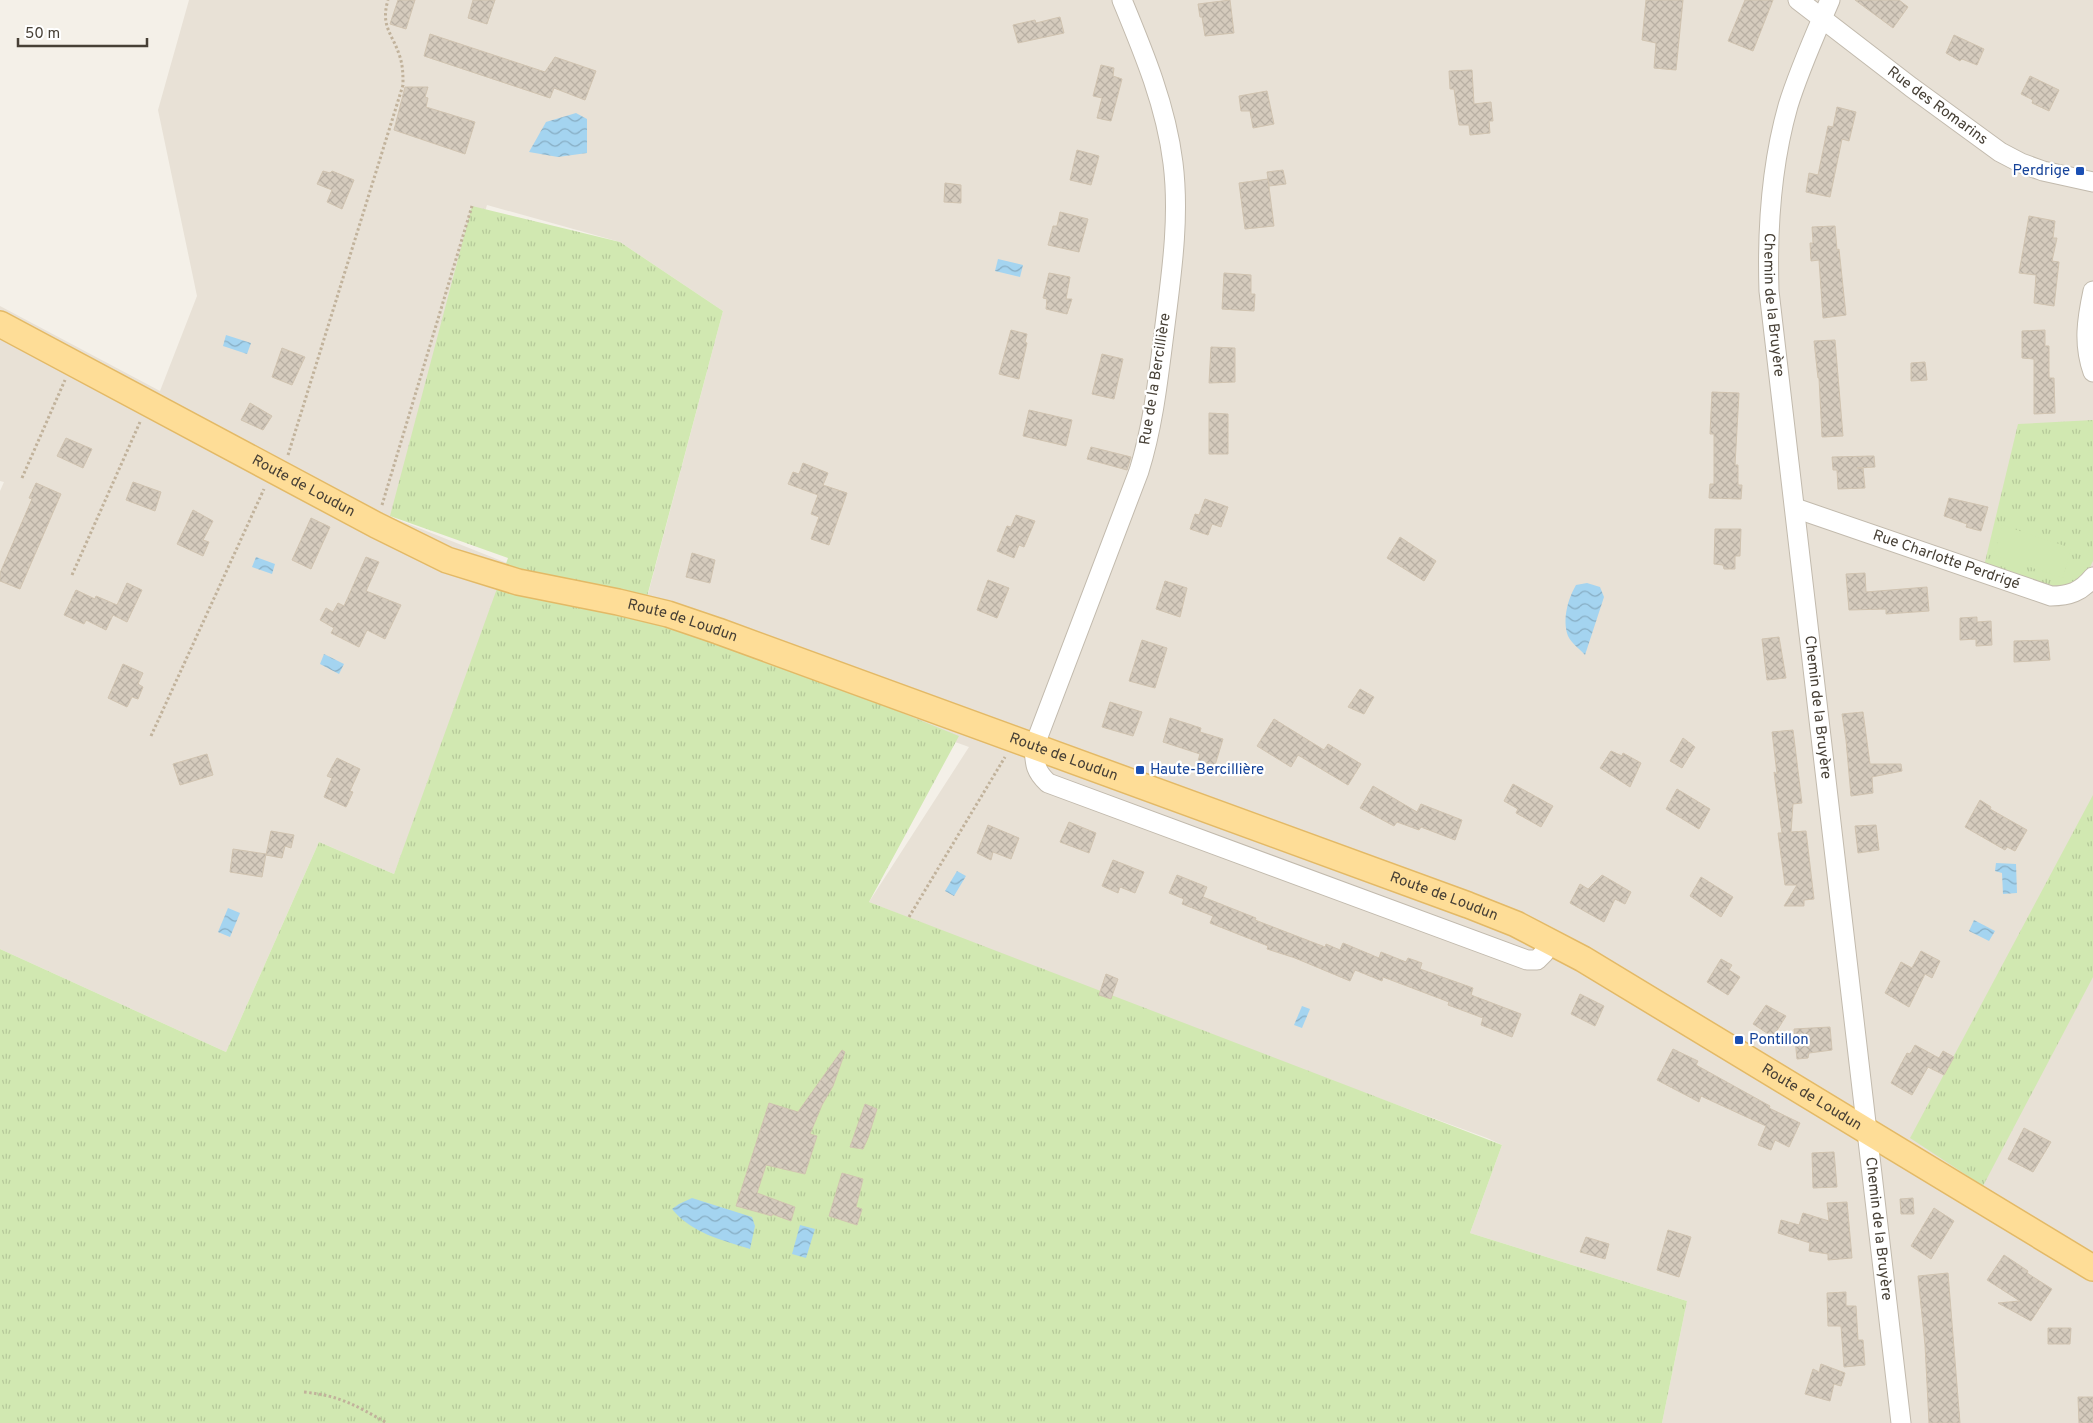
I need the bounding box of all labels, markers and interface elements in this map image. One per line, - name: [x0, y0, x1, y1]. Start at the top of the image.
- scale bar: [18, 15, 146, 47]
- text: 50 m: [25, 25, 60, 44]
- street label: Rue des Romarins: [1883, 62, 1991, 149]
- place label: Perdrige: [2012, 162, 2070, 181]
- marker: Perdrige: [2074, 165, 2086, 177]
- street label: Chemin de la Bruyère: [1759, 233, 1788, 378]
- street label: Rue de la Bercillière: [1136, 312, 1176, 446]
- street label: Route de Loudun: [249, 451, 358, 521]
- street label: Rue Charlotte Perdrigé: [1870, 526, 2022, 594]
- street label: Route de Loudun: [626, 595, 740, 647]
- street label: Chemin de la Bruyère: [1800, 635, 1835, 780]
- street label: Route de Loudun: [1007, 729, 1121, 786]
- place label: Haute-Bercillière: [1150, 761, 1264, 780]
- marker: Haute-Bercillière: [1134, 764, 1146, 776]
- street label: Route de Loudun: [1387, 868, 1501, 925]
- place label: Pontillon: [1749, 1031, 1809, 1050]
- marker: Pontillon: [1733, 1034, 1745, 1046]
- street label: Route de Loudun: [1758, 1060, 1865, 1135]
- street label: Chemin de la Bruyère: [1861, 1156, 1896, 1302]

